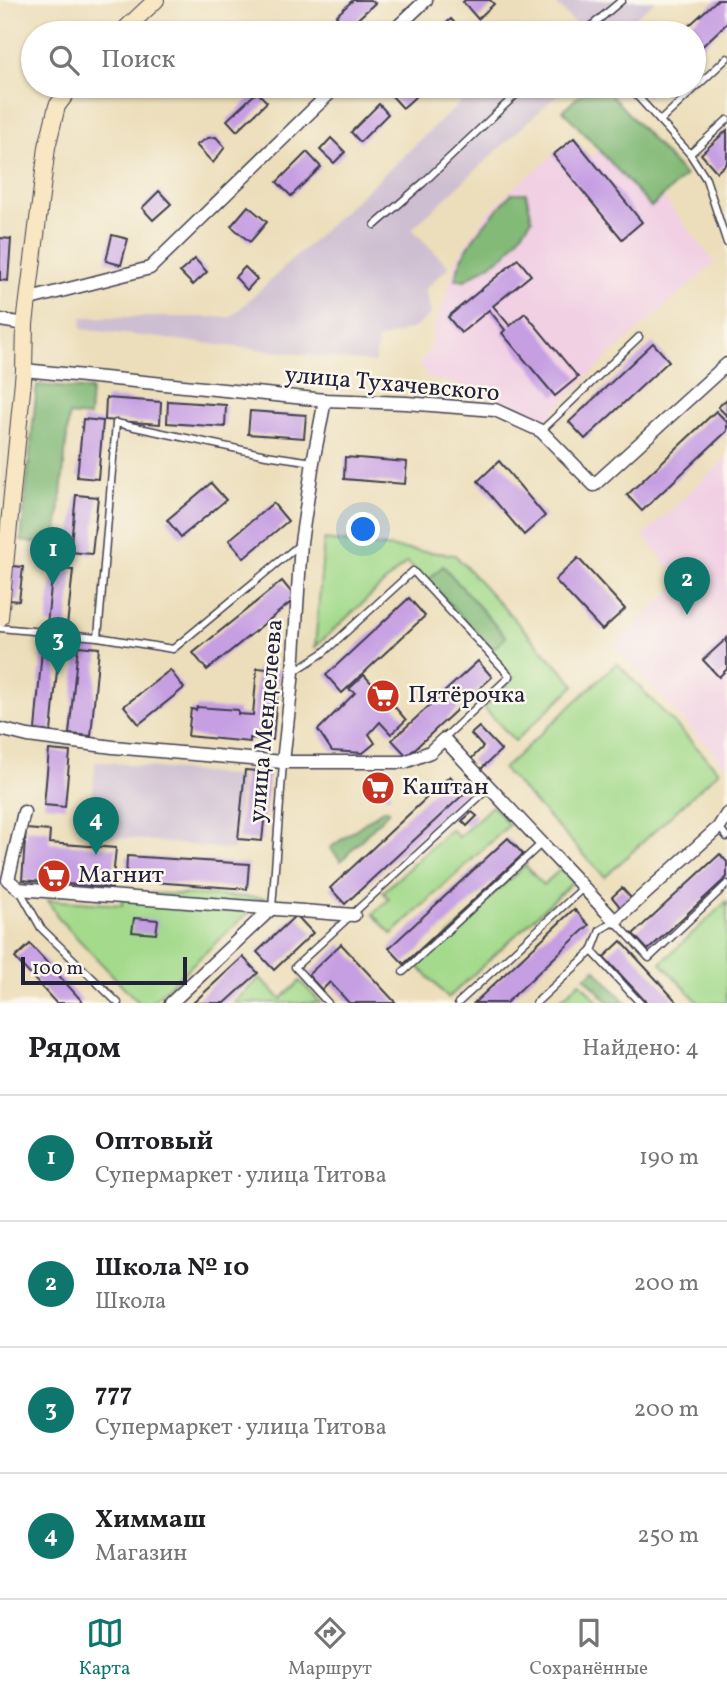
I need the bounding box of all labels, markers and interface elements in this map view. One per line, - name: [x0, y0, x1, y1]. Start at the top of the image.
- search box: [21, 21, 706, 98]
- icon: search: [45, 41, 83, 79]
- text: Поиск: [101, 42, 175, 78]
- street label: улица Тухачевского: [283, 359, 501, 411]
- your location: [346, 512, 380, 546]
- pin: 1: [30, 527, 76, 585]
- pin: 2: [664, 557, 710, 615]
- pin: 3: [35, 617, 81, 675]
- street label: улица Менделеева: [241, 618, 293, 824]
- supermarket icon: Пятёрочка: [364, 677, 402, 715]
- place label: Пятёрочка: [408, 679, 526, 713]
- supermarket icon: Каштан: [359, 769, 397, 807]
- place label: Каштан: [402, 771, 489, 805]
- pin: 4: [73, 797, 119, 855]
- supermarket icon: Магнит: [35, 857, 73, 895]
- place label: Магнит: [78, 859, 164, 893]
- scale bar: [21, 954, 187, 986]
- text: 100 m: [32, 956, 83, 982]
- text: Рядом: [28, 1028, 121, 1070]
- text: Найдено: 4: [582, 1033, 699, 1065]
- text: Оптовый: [95, 1124, 213, 1160]
- text: 1: [46, 1142, 56, 1174]
- text: 190 m: [639, 1142, 699, 1174]
- text: Супермаркет · улица Титова: [95, 1160, 387, 1192]
- text: Школа № 10: [95, 1250, 249, 1286]
- text: 2: [45, 1268, 57, 1300]
- text: 200 m: [634, 1268, 699, 1300]
- text: Школа: [95, 1286, 166, 1318]
- text: 777: [95, 1376, 132, 1412]
- text: 3: [45, 1394, 57, 1426]
- text: 200 m: [634, 1394, 699, 1426]
- text: Супермаркет · улица Титова: [95, 1412, 387, 1444]
- text: Химмаш: [95, 1502, 206, 1538]
- text: 4: [44, 1520, 58, 1552]
- text: 250 m: [637, 1520, 699, 1552]
- text: Магазин: [95, 1538, 187, 1570]
- tab: Карта: [79, 1614, 130, 1682]
- tab: Маршрут: [288, 1614, 372, 1682]
- tab: Сохранённые: [530, 1614, 648, 1682]

